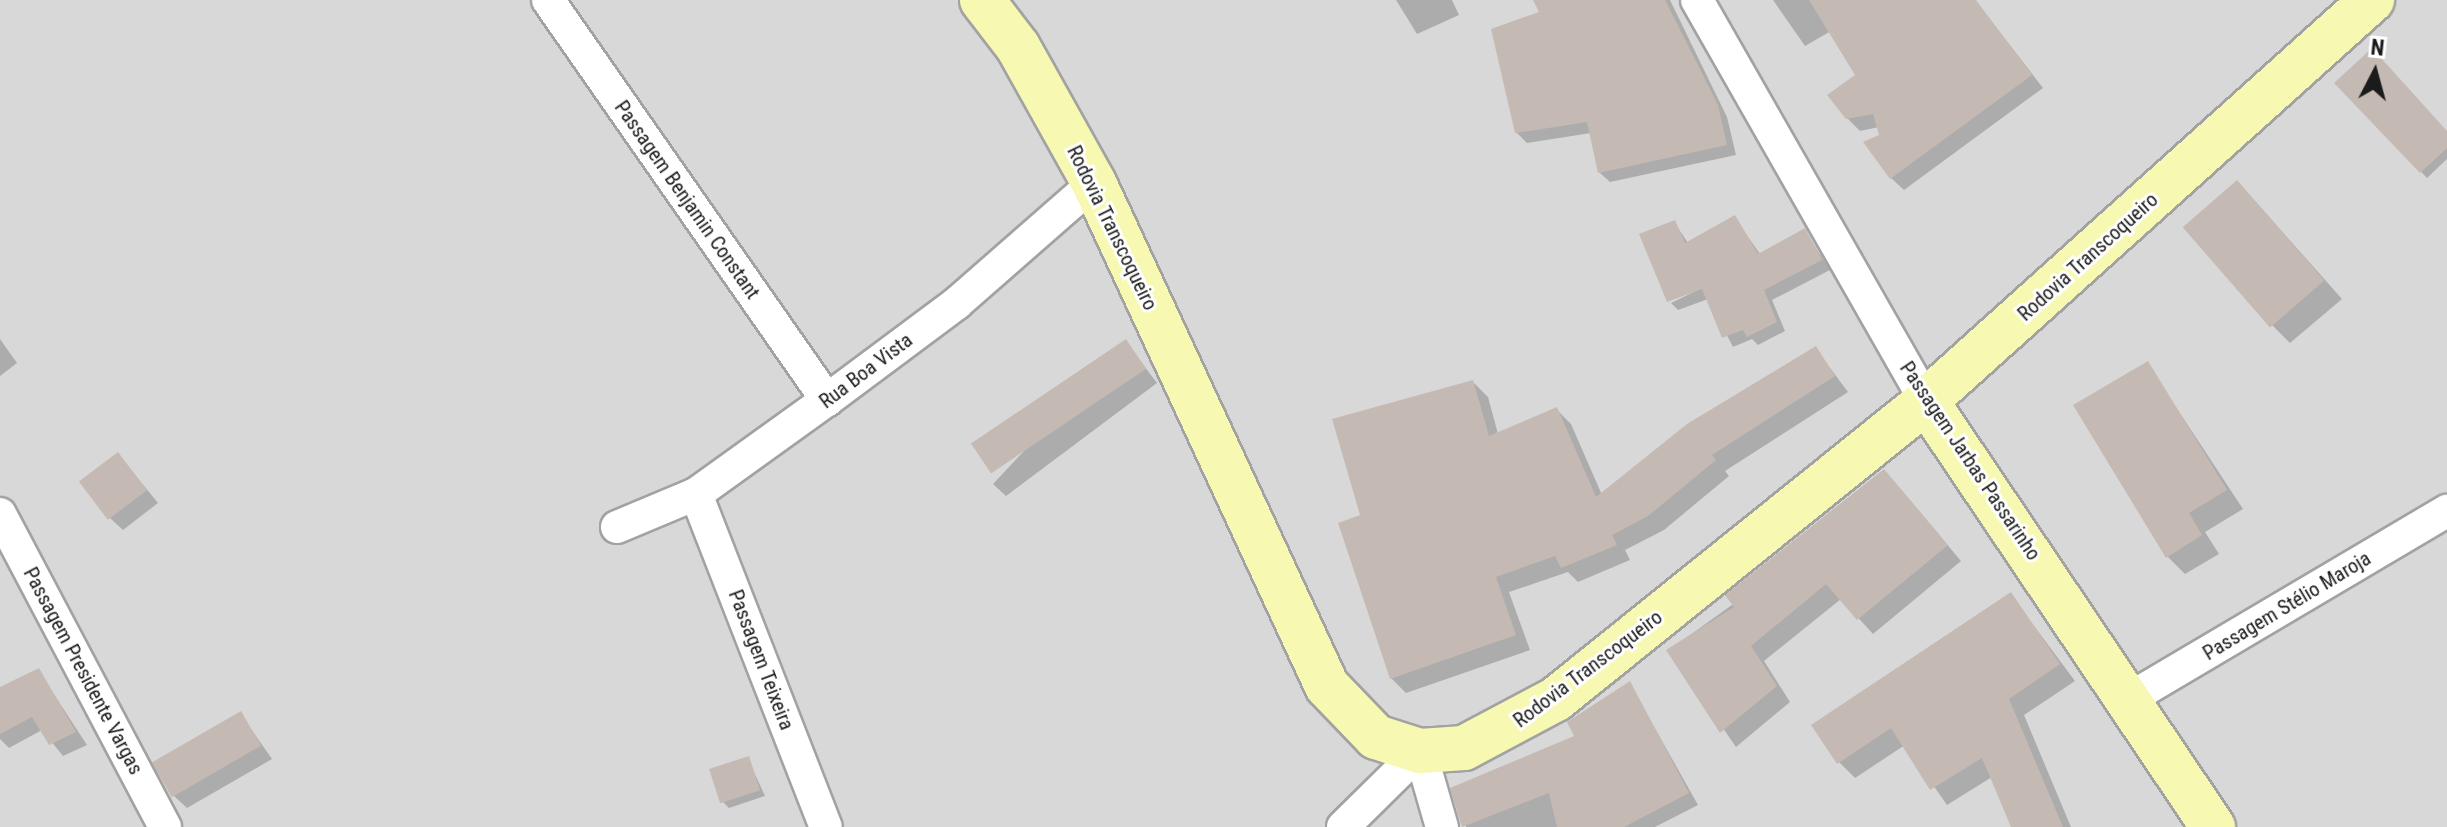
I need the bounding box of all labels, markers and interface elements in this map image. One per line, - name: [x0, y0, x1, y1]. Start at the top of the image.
- north arrow: [2335, 32, 2415, 112]
- text: N: [2370, 34, 2386, 61]
- street label: Passagem Benjamin Constant: [609, 96, 765, 304]
- street label: Rodovia Transcoqueiro: [1062, 142, 1162, 314]
- street label: Rodovia Transcoqueiro: [2013, 188, 2163, 326]
- street label: Rua Boa Vista: [815, 328, 917, 414]
- street label: Passagem Jarbas Passarinho: [1895, 357, 2045, 565]
- street label: Passagem Stélio Maroja: [2199, 546, 2375, 666]
- street label: Passagem Presidente Vargas: [18, 563, 148, 779]
- street label: Passagem Teixeira: [723, 586, 799, 734]
- street label: Rodovia Transcoqueiro: [1509, 605, 1667, 733]

